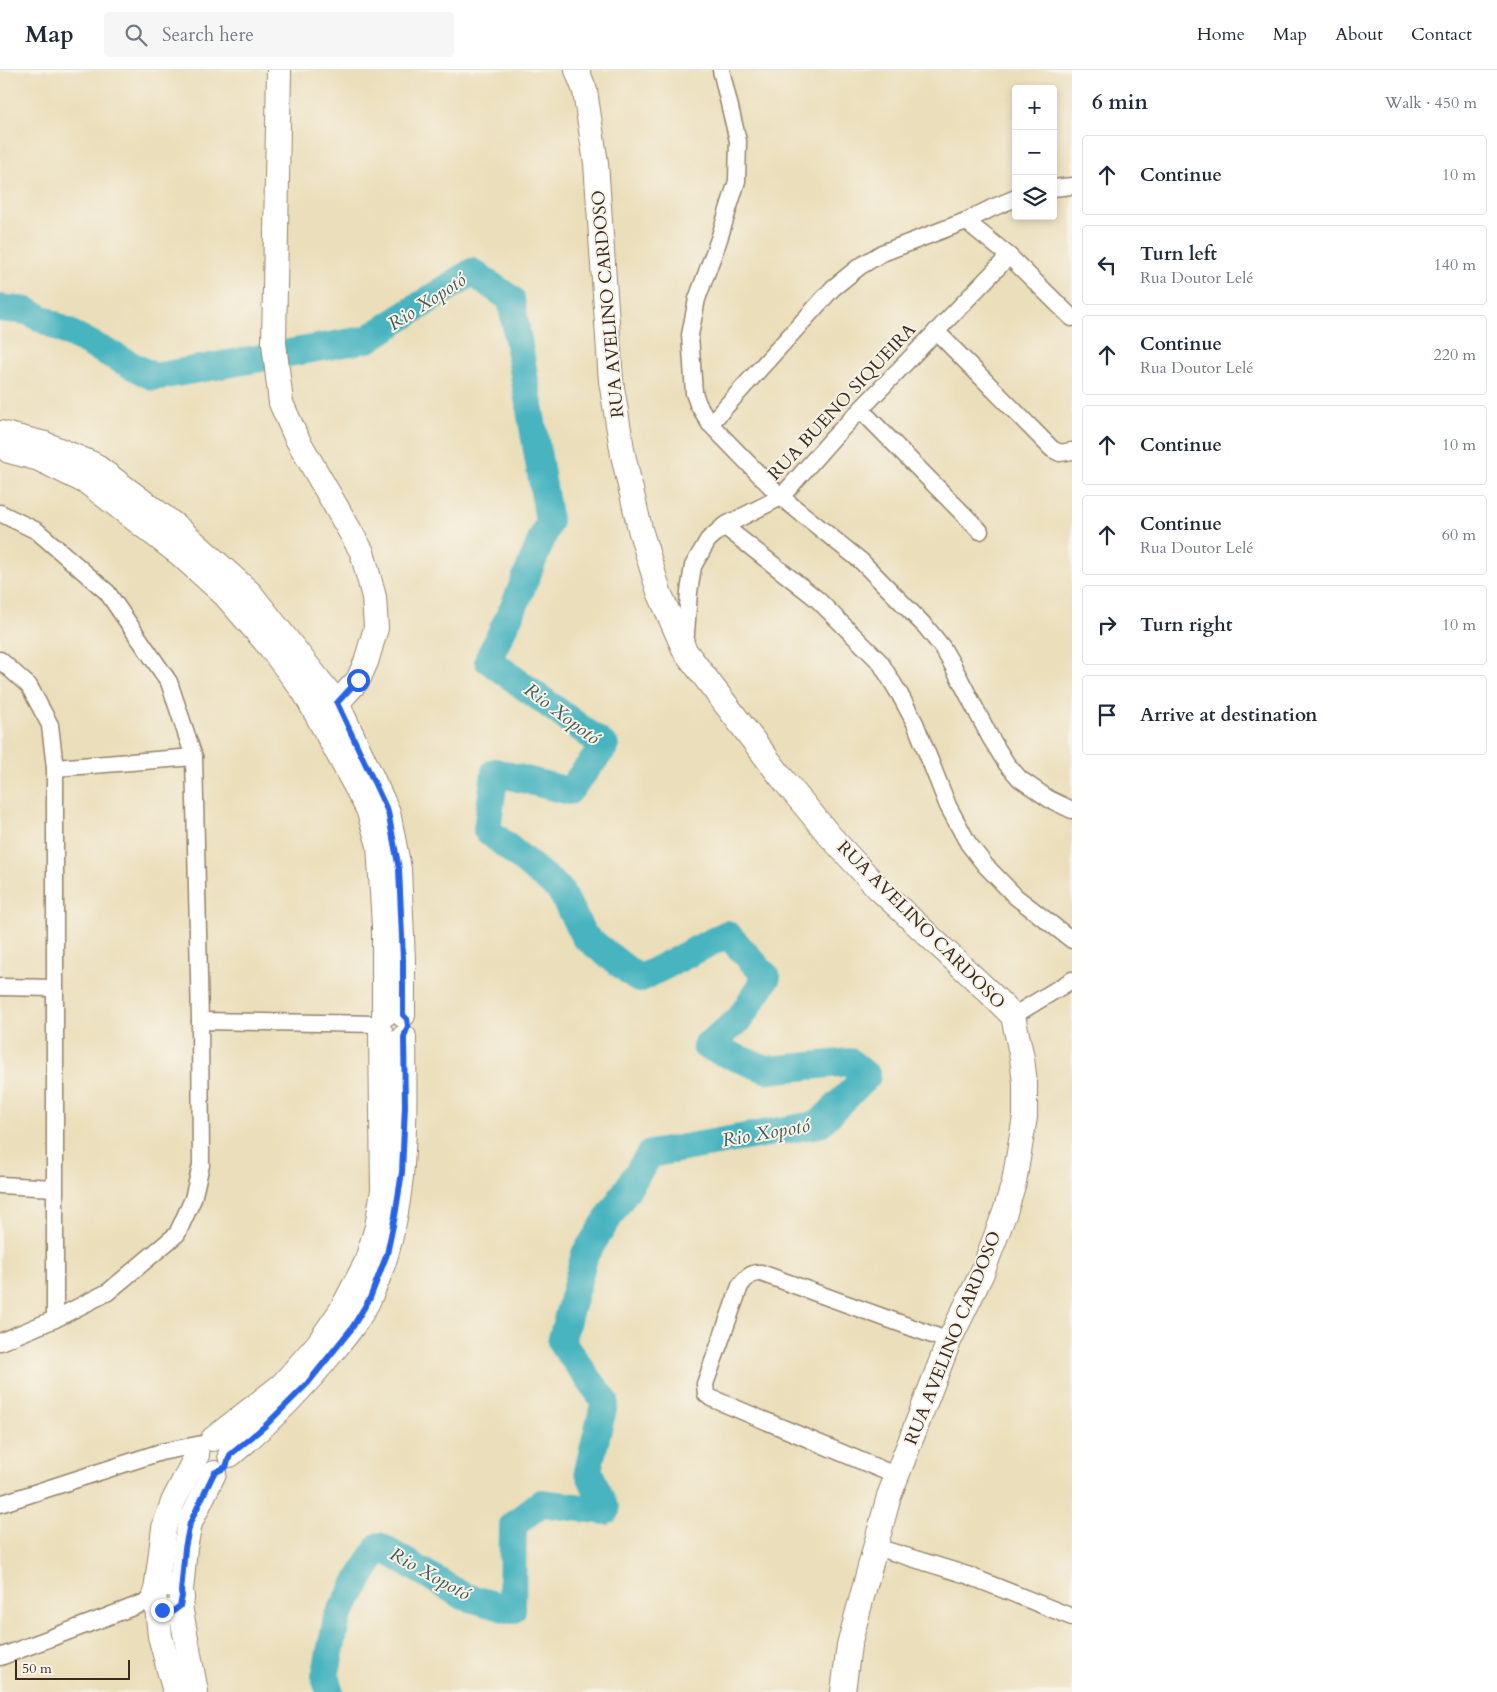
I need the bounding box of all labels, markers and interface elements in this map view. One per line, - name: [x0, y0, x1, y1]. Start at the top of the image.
- search box: [104, 12, 454, 57]
- text: Map: [25, 18, 74, 51]
- icon: search: [122, 21, 150, 49]
- text: Search here: [162, 22, 254, 48]
- text: Home: [1197, 22, 1245, 47]
- text: Map: [1273, 22, 1307, 47]
- text: About: [1335, 22, 1383, 47]
- text: Contact: [1411, 22, 1472, 47]
- map controls: [1012, 85, 1057, 220]
- button: +: [1012, 85, 1057, 130]
- text: 6 min: [1092, 88, 1148, 117]
- text: Walk · 450 m: [1385, 92, 1477, 114]
- button: −: [1012, 130, 1057, 175]
- icon: ahead: [1093, 161, 1121, 189]
- text: Continue: [1140, 162, 1222, 188]
- text: 10 m: [1442, 164, 1476, 186]
- button: layers: [1012, 175, 1057, 220]
- street label: RUA AVELINO CARDOSO: [586, 189, 630, 419]
- text: Turn left: [1140, 241, 1217, 267]
- icon: left: [1093, 251, 1121, 279]
- text: 140 m: [1434, 254, 1476, 276]
- water label: Rio Xopotó: [383, 266, 472, 337]
- text: Rua Doutor Lelé: [1140, 267, 1254, 289]
- street label: RUA BUENO SIQUEIRA: [762, 318, 922, 486]
- text: Continue: [1140, 331, 1222, 357]
- icon: ahead: [1093, 341, 1121, 369]
- text: 220 m: [1434, 344, 1476, 366]
- text: Rua Doutor Lelé: [1140, 357, 1254, 379]
- icon: ahead: [1093, 431, 1121, 459]
- text: Continue: [1140, 432, 1222, 458]
- text: 10 m: [1442, 434, 1476, 456]
- text: Continue: [1140, 511, 1222, 537]
- icon: ahead: [1093, 521, 1121, 549]
- text: 60 m: [1442, 524, 1476, 546]
- text: Rua Doutor Lelé: [1140, 537, 1254, 559]
- icon: right: [1093, 611, 1121, 639]
- text: Turn right: [1140, 612, 1232, 638]
- text: 10 m: [1442, 614, 1476, 636]
- route start: [347, 669, 370, 692]
- water label: Rio Xopotó: [519, 677, 606, 752]
- icon: arrive: [1093, 701, 1121, 729]
- text: Arrive at destination: [1140, 702, 1317, 728]
- street label: RUA AVELINO CARDOSO: [831, 835, 1011, 1015]
- water label: Rio Xopotó: [720, 1112, 813, 1153]
- street label: RUA AVELINO CARDOSO: [899, 1227, 1007, 1449]
- water label: Rio Xopotó: [385, 1541, 476, 1607]
- route end: [151, 1599, 174, 1622]
- scale bar: [15, 1657, 130, 1680]
- text: 50 m: [22, 1659, 52, 1678]

